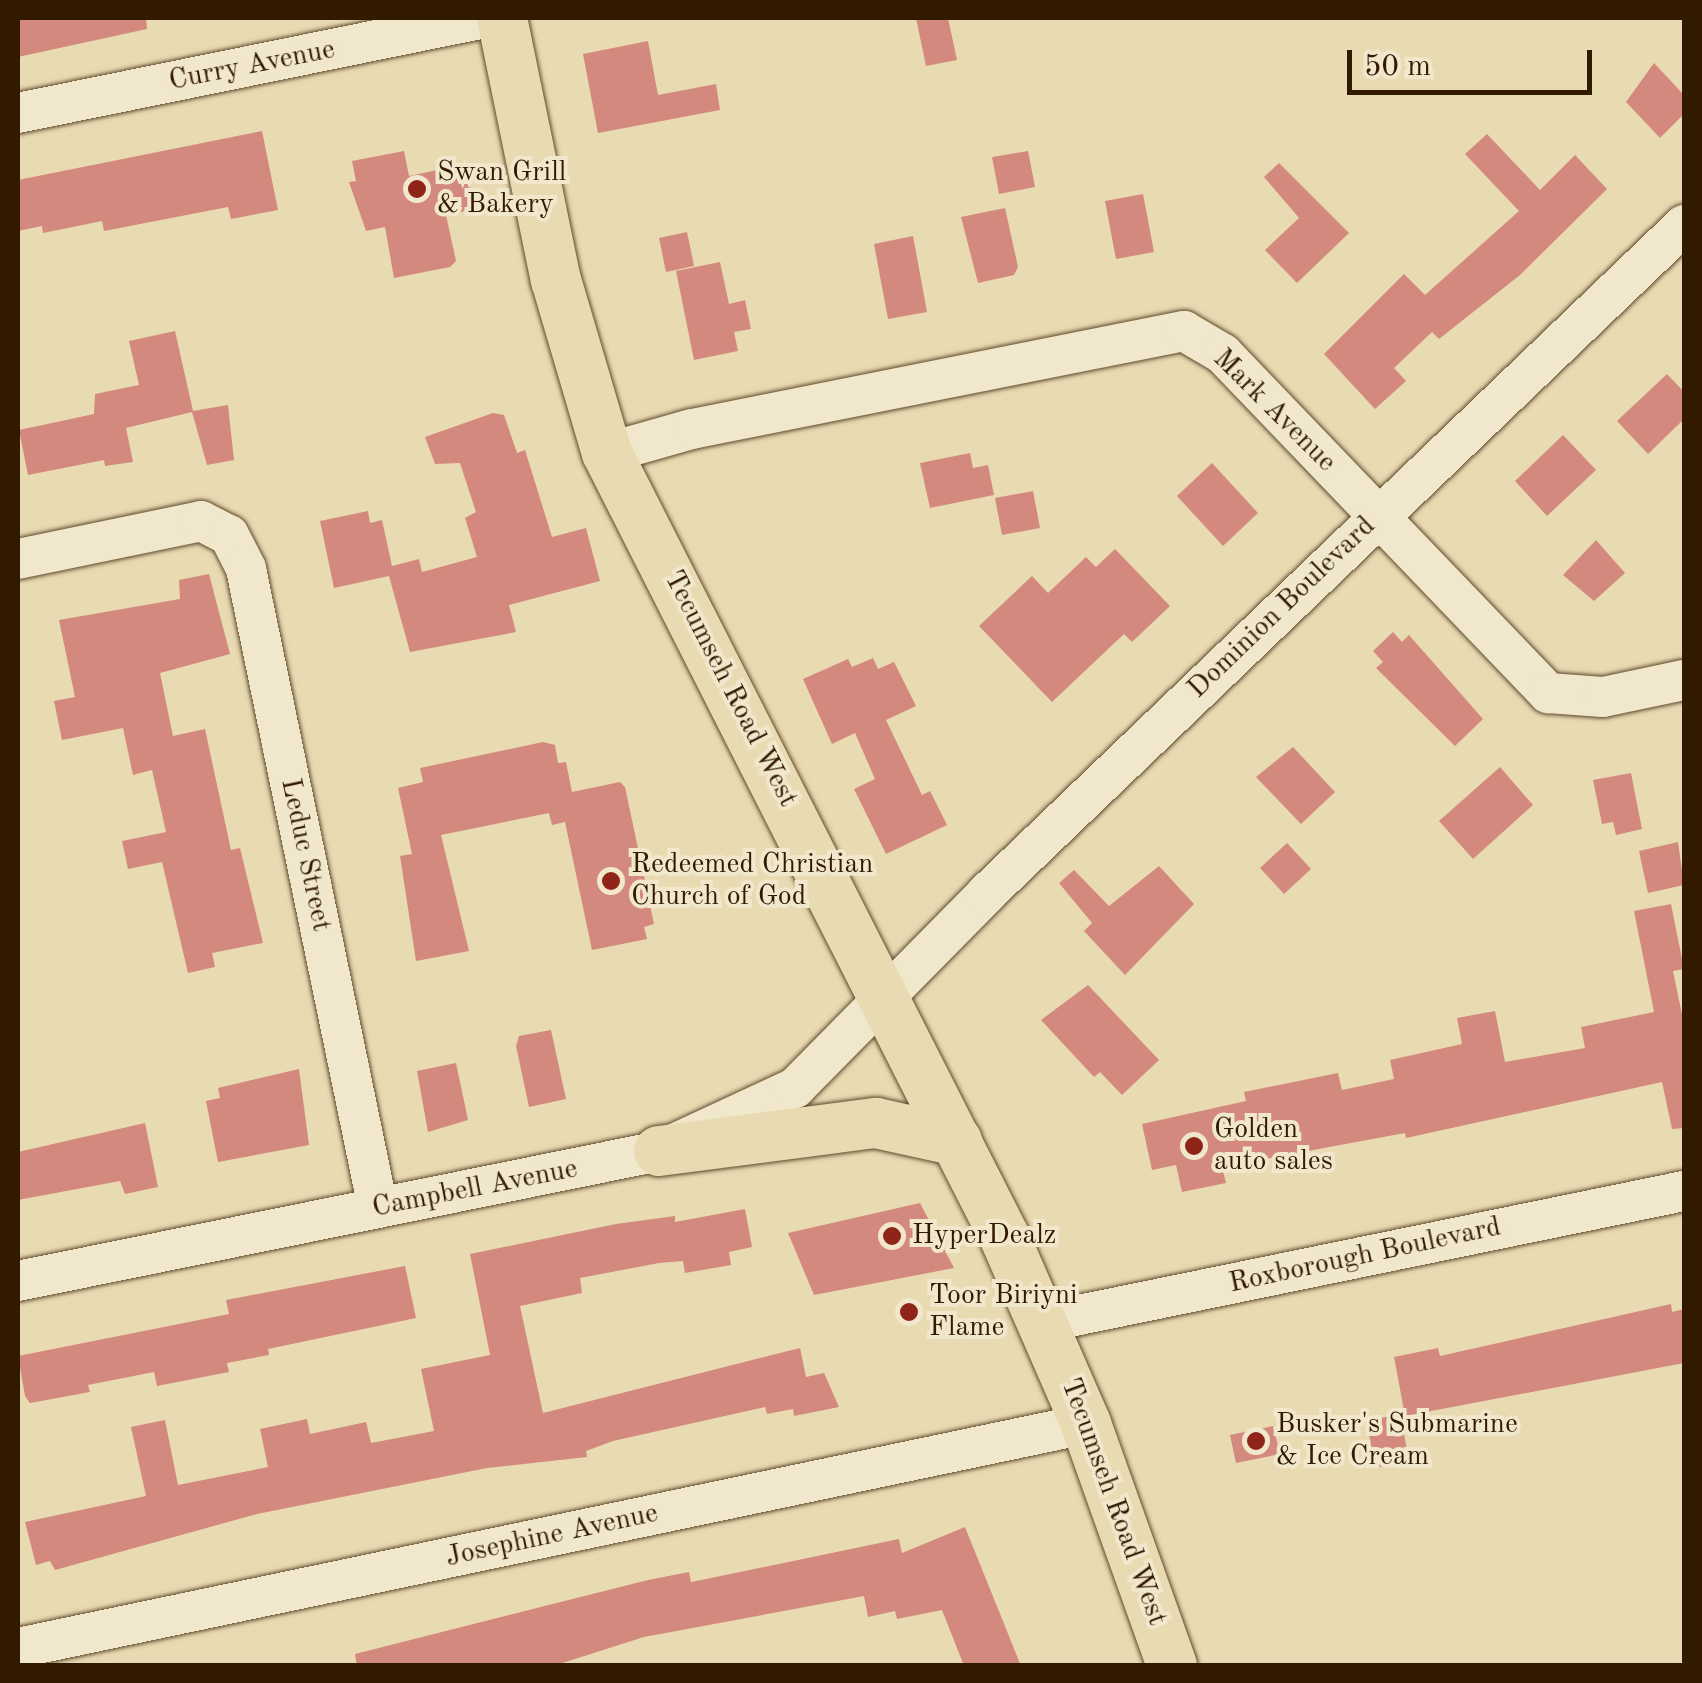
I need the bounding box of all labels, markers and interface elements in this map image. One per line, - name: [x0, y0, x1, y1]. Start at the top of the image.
- scale bar: [1352, 30, 1597, 92]
- street label: Curry Avenue: [166, 33, 338, 99]
- text: 50 m: [1364, 52, 1431, 82]
- place label: Swan Grill & Bakery: [437, 156, 566, 222]
- marker: Swan Grill & Bakery: [406, 178, 428, 200]
- street label: Mark Avenue: [1206, 343, 1342, 479]
- street label: Dominion Boulevard: [1181, 510, 1383, 706]
- street label: Tecumseh Road West: [656, 565, 804, 813]
- street label: Leduc Street: [272, 775, 338, 935]
- place label: Redeemed Christian Church of God: [631, 848, 873, 914]
- marker: Redeemed Christian Church of God: [600, 870, 622, 892]
- place label: Golden auto sales: [1214, 1113, 1333, 1179]
- marker: Golden auto sales: [1183, 1135, 1205, 1157]
- street label: Campbell Avenue: [369, 1153, 581, 1225]
- street label: Roxborough Boulevard: [1226, 1211, 1504, 1301]
- place label: HyperDealz: [912, 1219, 1056, 1253]
- marker: HyperDealz: [881, 1225, 903, 1247]
- place label: Toor Biriyni Flame: [929, 1279, 1078, 1345]
- marker: Toor Biriyni Flame: [898, 1301, 920, 1323]
- street label: Tecumseh Road West: [1053, 1374, 1173, 1630]
- place label: Busker's Submarine & Ice Cream: [1276, 1408, 1518, 1474]
- marker: Busker's Submarine & Ice Cream: [1245, 1430, 1267, 1452]
- street label: Josephine Avenue: [443, 1497, 661, 1575]

